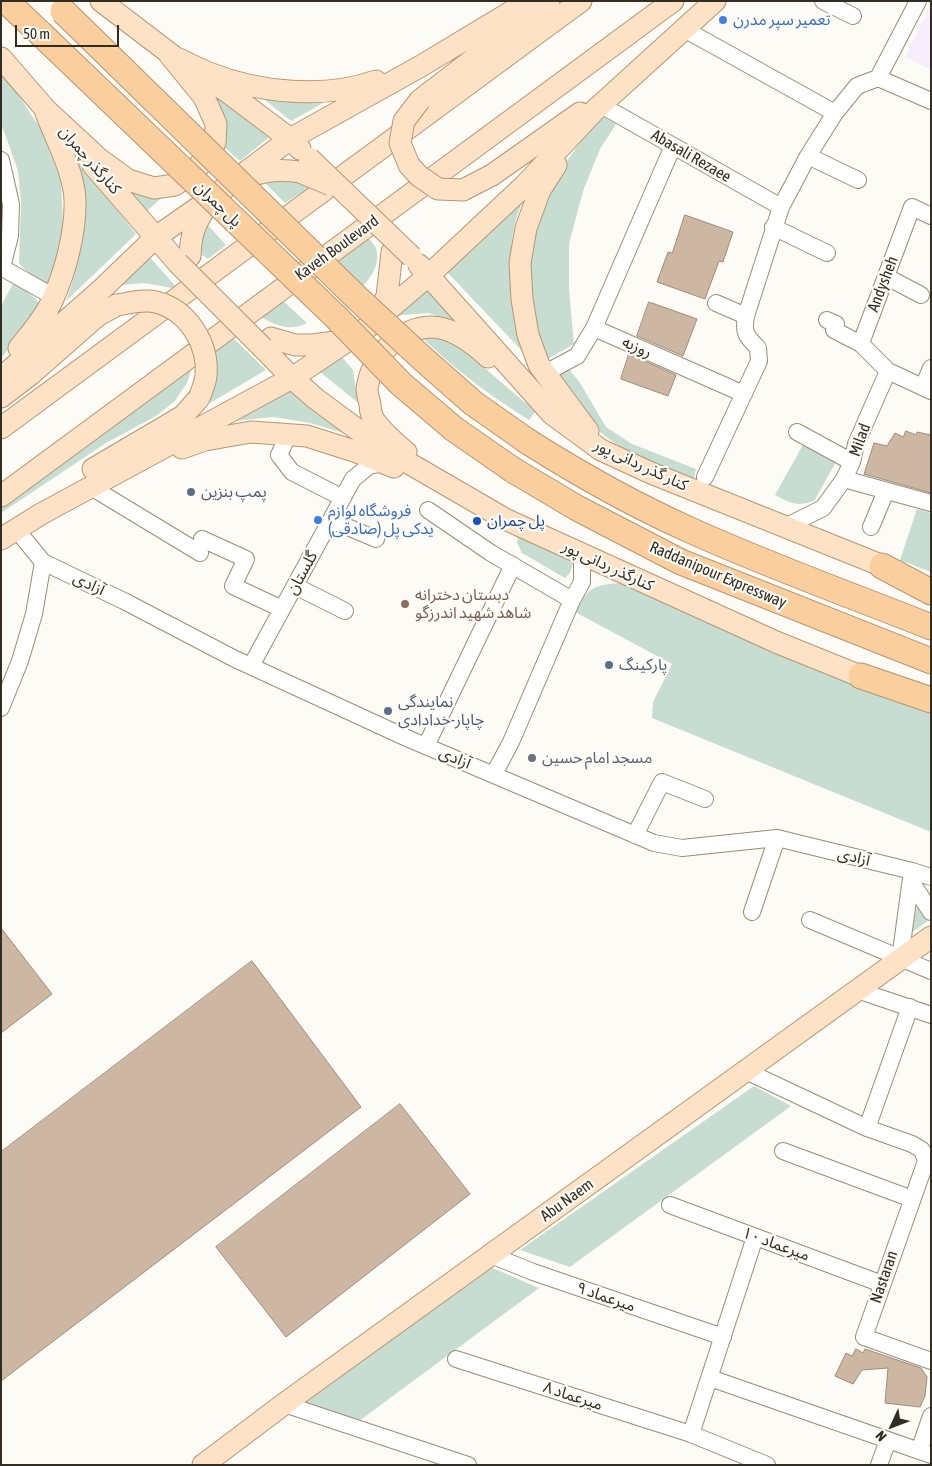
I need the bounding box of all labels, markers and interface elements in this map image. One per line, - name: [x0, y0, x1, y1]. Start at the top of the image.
- place label: تعمیر سپر مدرن: [733, 10, 831, 30]
- marker: تعمیر سپر مدرن: [717, 14, 729, 26]
- scale bar: [18, 15, 121, 47]
- text: 50 m: [23, 25, 50, 42]
- street label: کنارگذر چمران: [55, 122, 125, 198]
- street label: Abasali Rezaee: [648, 125, 734, 187]
- street label: پل چمران: [190, 177, 246, 231]
- street label: Kaveh Boulevard: [291, 211, 383, 285]
- street label: Andysheh: [864, 253, 902, 315]
- street label: روزبه: [619, 332, 655, 362]
- street label: Milad: [845, 421, 875, 459]
- street label: کنار گذر ردانی پور: [591, 435, 691, 495]
- place label: پمپ بنزین: [201, 482, 267, 502]
- marker: پمپ بنزین: [185, 486, 197, 498]
- place label: فروشگاه لوازم یدکی پل (صادقی): [328, 501, 434, 539]
- place label: پل چمران: [487, 511, 545, 531]
- marker: فروشگاه لوازم یدکی پل (صادقی): [312, 514, 324, 526]
- marker: پل چمران: [471, 515, 483, 527]
- street label: کنارگذر ردانی پور: [559, 536, 657, 596]
- street label: Raddanipour Expressway: [647, 537, 789, 613]
- street label: گلستان: [282, 548, 322, 598]
- street label: آزادی: [70, 568, 108, 600]
- place label: دبستان دخترانه شاهد شهید اندرزگو: [415, 585, 531, 623]
- marker: دبستان دخترانه شاهد شهید اندرزگو: [399, 598, 411, 610]
- place label: پارکینگ: [619, 655, 667, 675]
- marker: پارکینگ: [603, 659, 615, 671]
- place label: نمایندگی چاپار-خدادادی: [398, 692, 484, 730]
- marker: نمایندگی چاپار-خدادادی: [382, 705, 394, 717]
- street label: آزادی: [436, 743, 474, 773]
- place label: مسجد امام حسین: [542, 748, 652, 768]
- marker: مسجد امام حسین: [526, 752, 538, 764]
- street label: آزادی: [836, 844, 872, 870]
- street label: Abu Naem: [537, 1174, 597, 1226]
- street label: میرعماد ۱۰: [740, 1223, 812, 1265]
- street label: Nastaran: [866, 1248, 902, 1306]
- street label: میرعماد ۹: [574, 1278, 638, 1316]
- street label: میرعماد ۸: [541, 1377, 605, 1415]
- north arrow: [867, 1401, 917, 1451]
- text: N: [872, 1428, 890, 1445]

